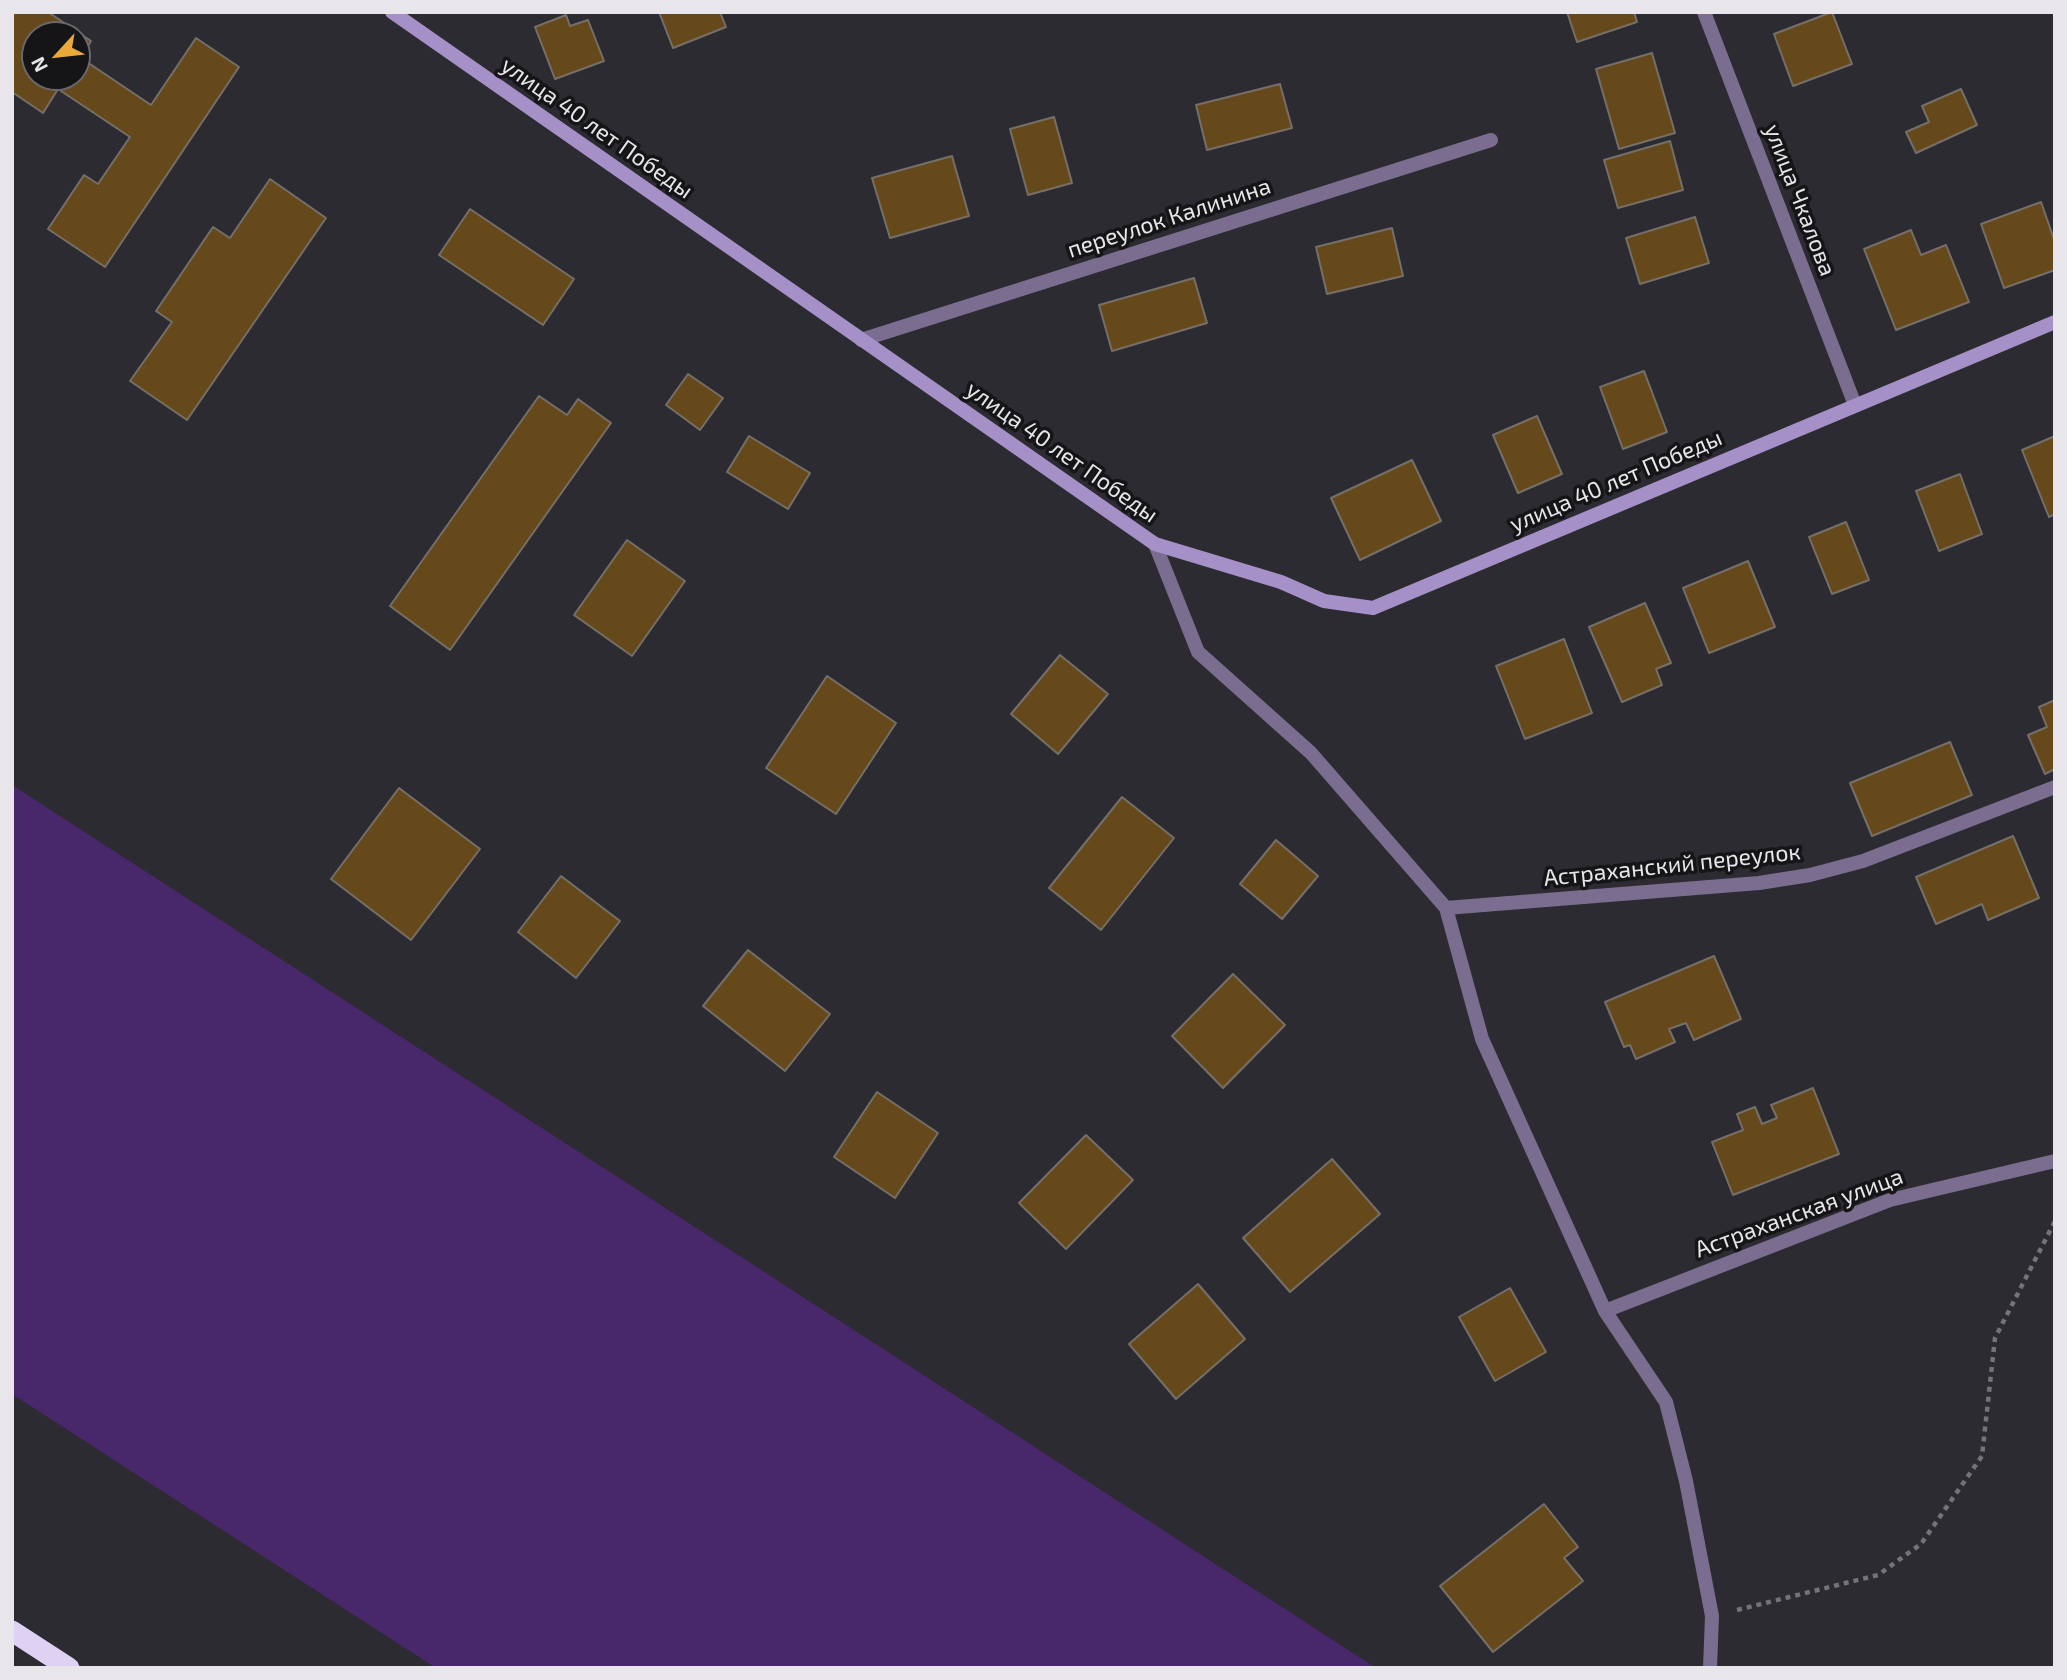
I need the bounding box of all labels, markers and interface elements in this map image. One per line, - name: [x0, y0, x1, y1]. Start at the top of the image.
- north arrow: [21, 21, 91, 91]
- street label: улица 40 лет Победы: [496, 51, 698, 205]
- text: N: [25, 54, 52, 76]
- street label: улица Чкалова: [1758, 120, 1842, 280]
- street label: переулок Калинина: [1064, 172, 1274, 264]
- street label: улица 40 лет Победы: [961, 375, 1163, 529]
- street label: улица 40 лет Победы: [1506, 424, 1726, 538]
- street label: Астраханский переулок: [1542, 838, 1802, 892]
- street label: Астраханская улица: [1691, 1163, 1907, 1263]

